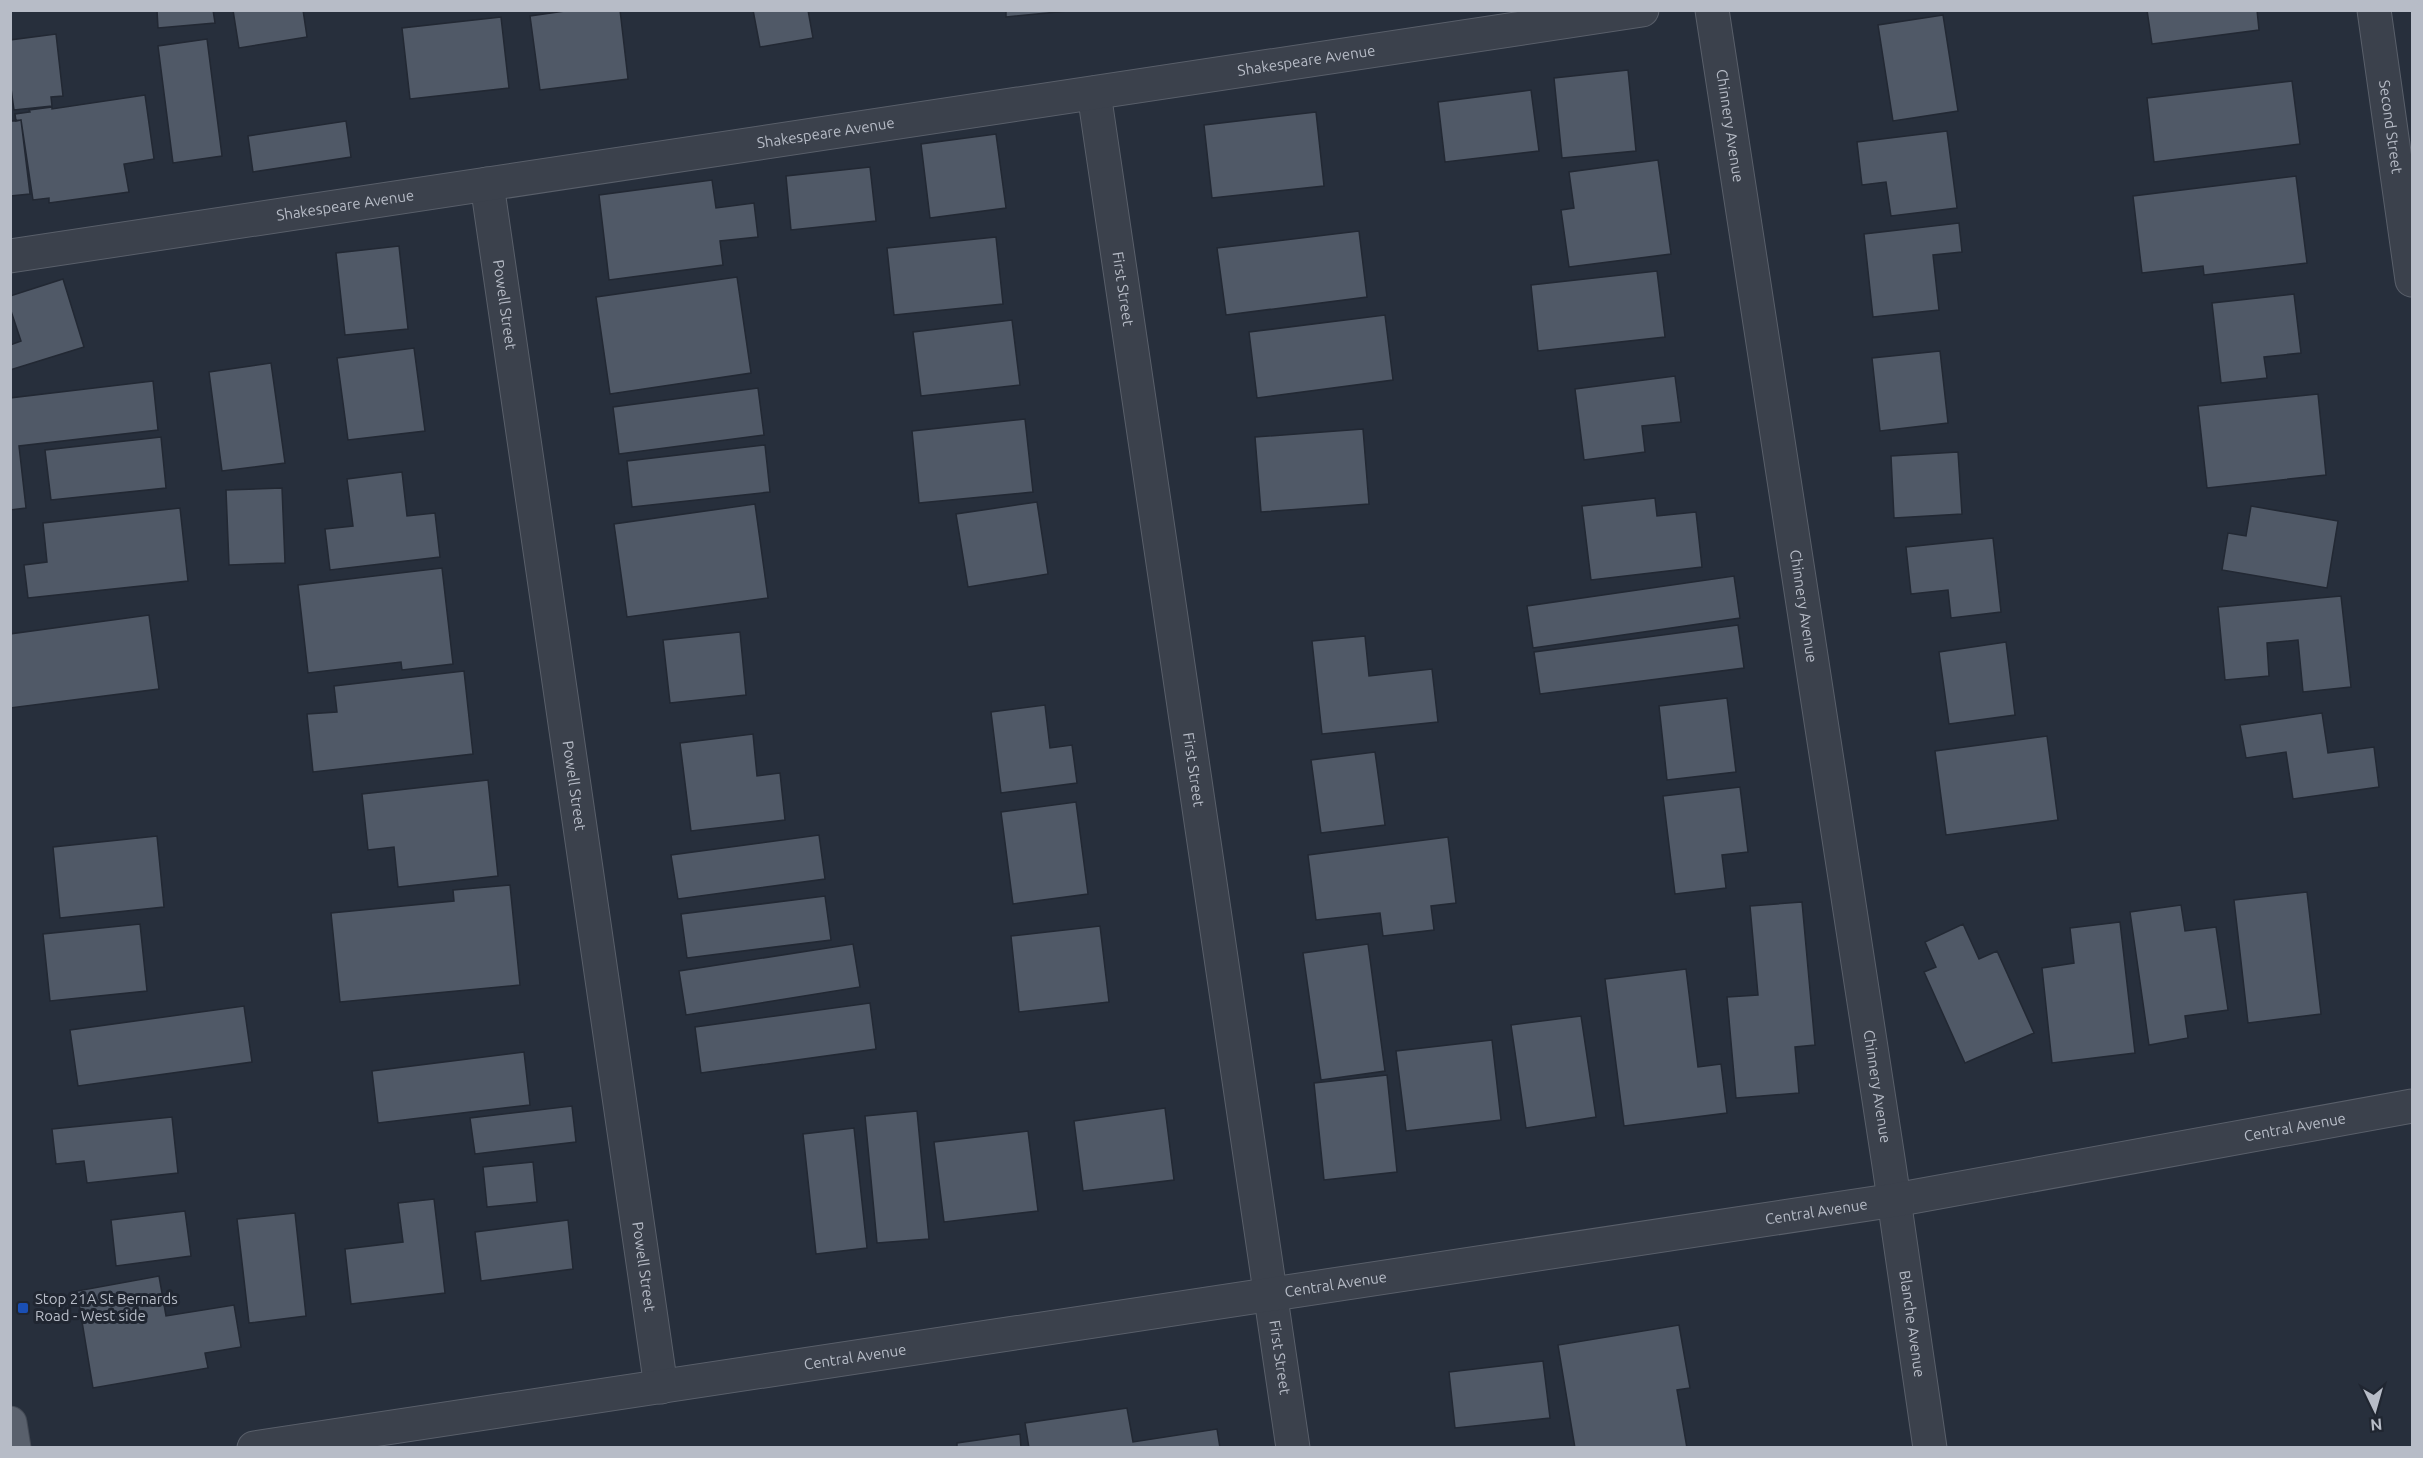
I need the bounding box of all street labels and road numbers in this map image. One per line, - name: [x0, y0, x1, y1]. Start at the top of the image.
- street label: Shakespeare Avenue: [1236, 41, 1376, 79]
- street label: Chinnery Avenue: [1713, 68, 1747, 183]
- street label: Second Street: [2376, 79, 2406, 175]
- street label: Shakespeare Avenue: [756, 114, 896, 151]
- street label: Shakespeare Avenue: [275, 186, 415, 224]
- street label: First Street: [1109, 250, 1137, 327]
- street label: Powell Street: [490, 259, 520, 351]
- street label: Chinnery Avenue: [1787, 548, 1821, 664]
- street label: First Street: [1180, 731, 1208, 808]
- street label: Powell Street: [560, 740, 589, 832]
- street label: Chinnery Avenue: [1860, 1029, 1895, 1144]
- street label: Central Avenue: [2242, 1109, 2347, 1144]
- street label: Central Avenue: [1764, 1195, 1869, 1228]
- street label: Powell Street: [629, 1221, 659, 1313]
- street label: Central Avenue: [1283, 1268, 1388, 1300]
- street label: Blanche Avenue: [1896, 1269, 1929, 1378]
- street label: First Street: [1266, 1319, 1294, 1396]
- street label: Central Avenue: [803, 1341, 907, 1373]

